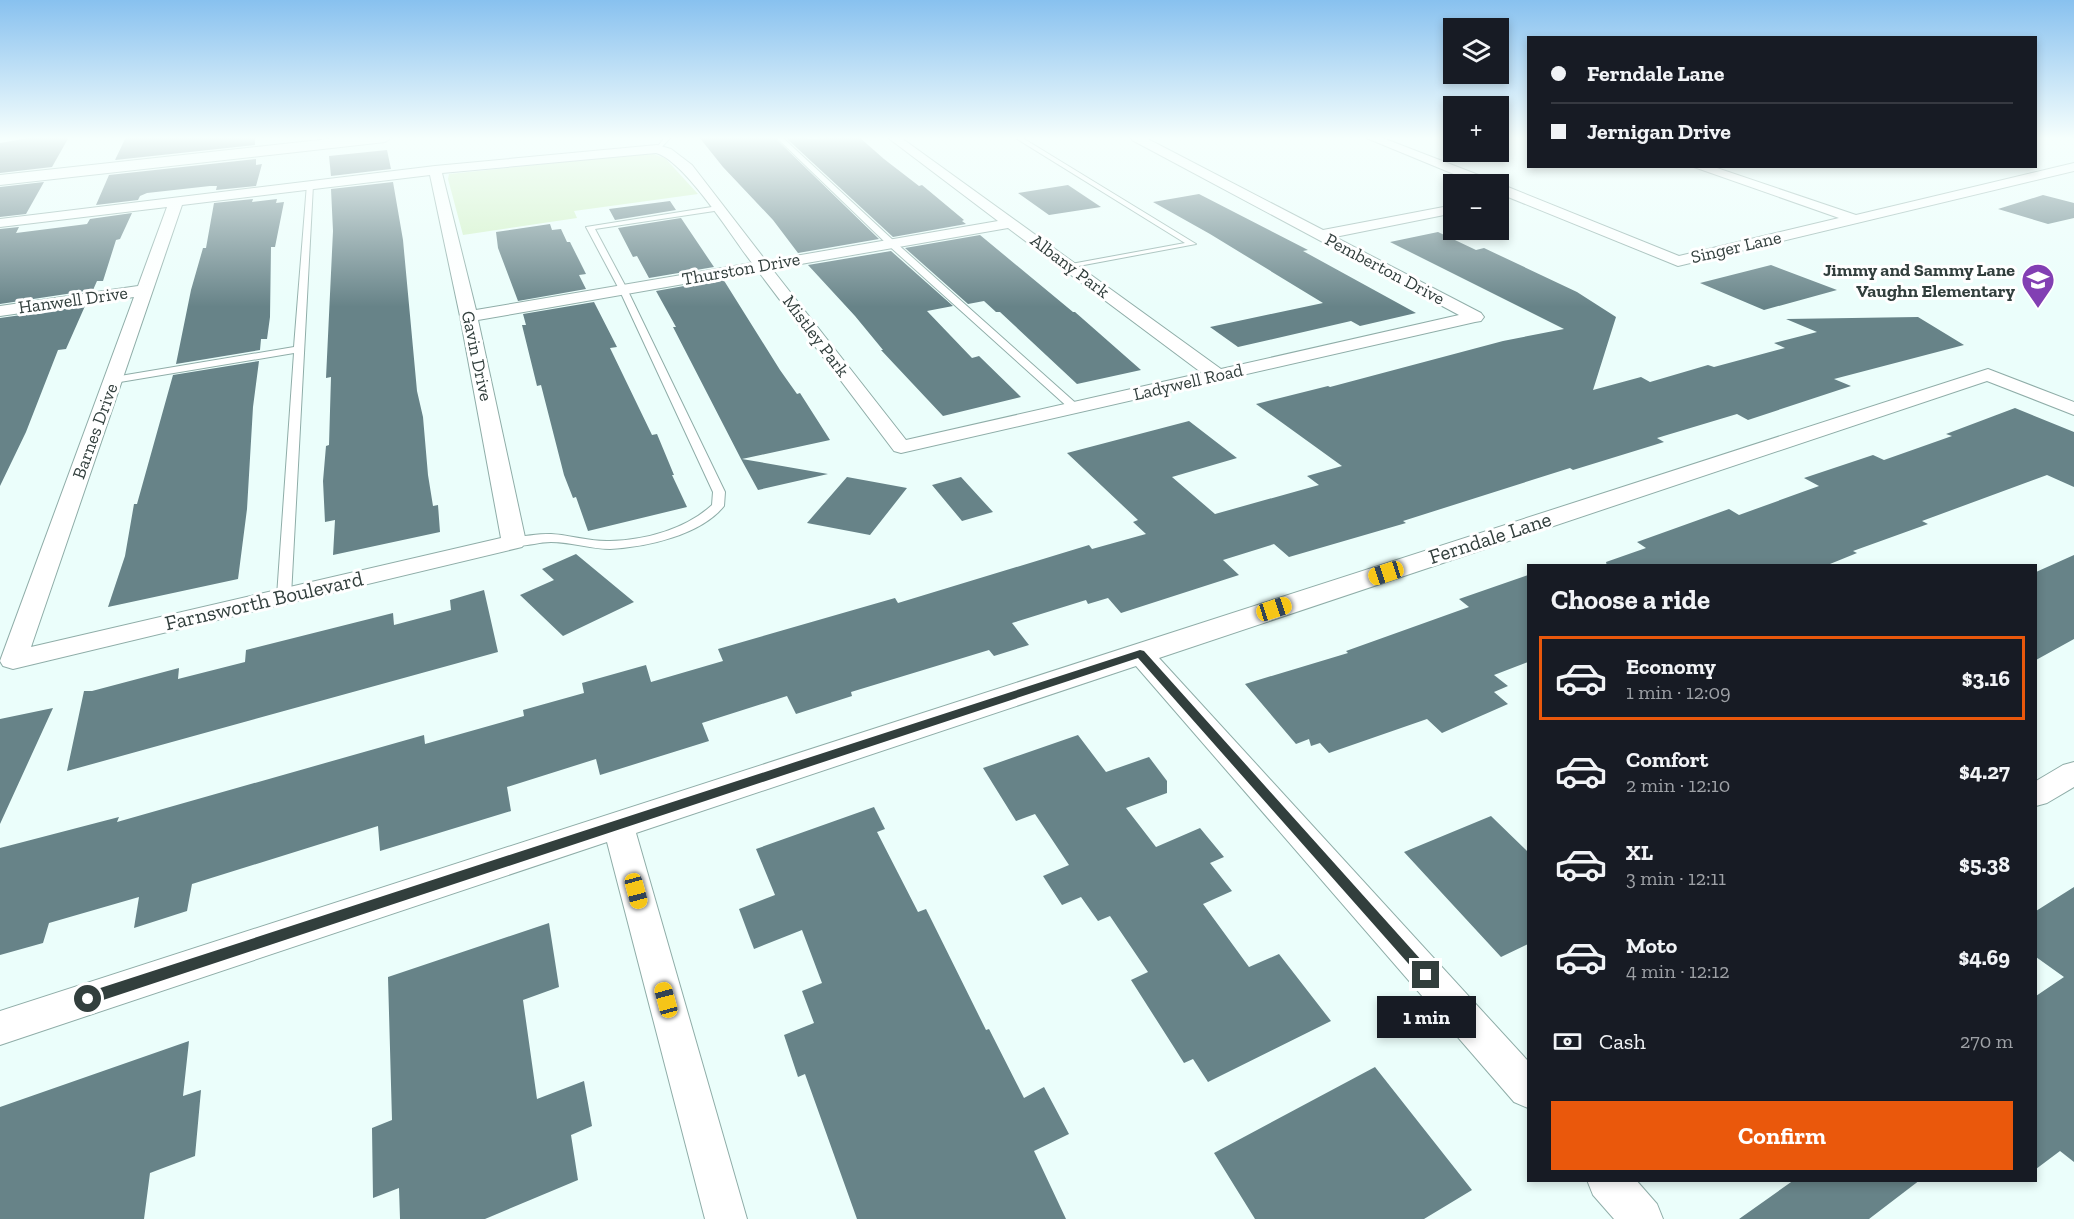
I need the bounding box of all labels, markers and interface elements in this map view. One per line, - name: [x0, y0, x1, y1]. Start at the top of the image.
- map controls: [1443, 18, 1509, 240]
- button: layers: [1443, 18, 1509, 84]
- text: Ferndale Lane: [1587, 60, 1724, 87]
- button: +: [1443, 96, 1509, 162]
- text: Jernigan Drive: [1587, 118, 1731, 145]
- button: −: [1443, 174, 1509, 240]
- street label: Singer Lane: [1689, 226, 1783, 268]
- street label: Pemberton Drive: [1321, 228, 1449, 310]
- street label: Albany Park: [1026, 229, 1114, 303]
- street label: Thurston Drive: [680, 248, 802, 290]
- place label: Jimmy and Sammy Lane Vaughn Elementary: [1823, 259, 2015, 302]
- school or university icon: Jimmy and Sammy Lane Vaughn Elementary: [2020, 262, 2056, 309]
- street label: Hanwell Drive: [17, 281, 129, 319]
- street label: Mistley Park: [778, 291, 854, 382]
- street label: Gavin Drive: [457, 309, 497, 403]
- street label: Ladywell Road: [1131, 359, 1245, 405]
- street label: Barnes Drive: [68, 380, 122, 482]
- street label: Ferndale Lane: [1425, 506, 1554, 569]
- car: [1366, 559, 1406, 587]
- street label: Farnsworth Boulevard: [162, 565, 366, 635]
- text: Choose a ride: [1551, 584, 1710, 616]
- car: [1254, 595, 1294, 623]
- icon: car: [1554, 651, 1608, 705]
- text: Economy: [1626, 653, 1716, 680]
- text: $3.16: [1962, 665, 2010, 692]
- text: 1 min · 12:09: [1626, 680, 1731, 704]
- icon: car: [1554, 744, 1608, 798]
- text: Comfort: [1626, 746, 1708, 773]
- text: $4.27: [1959, 758, 2010, 785]
- text: 2 min · 12:10: [1626, 773, 1730, 797]
- icon: car: [1554, 837, 1608, 891]
- text: XL: [1626, 839, 1653, 866]
- text: $5.38: [1959, 851, 2010, 878]
- text: 3 min · 12:11: [1626, 866, 1726, 890]
- car: [623, 871, 649, 911]
- icon: car: [1554, 930, 1608, 984]
- text: Moto: [1626, 932, 1677, 959]
- text: $4.69: [1958, 944, 2010, 971]
- text: 4 min · 12:12: [1626, 959, 1730, 983]
- route end: [1412, 961, 1439, 988]
- car: [653, 980, 679, 1020]
- route start: [74, 985, 101, 1012]
- callout: 1 min: [1376, 996, 1476, 1038]
- text: 1 min: [1403, 1005, 1450, 1029]
- icon: cash: [1551, 1025, 1584, 1058]
- text: Cash: [1599, 1028, 1646, 1055]
- text: 270 m: [1960, 1029, 2013, 1053]
- button: Confirm: [1551, 1101, 2013, 1170]

